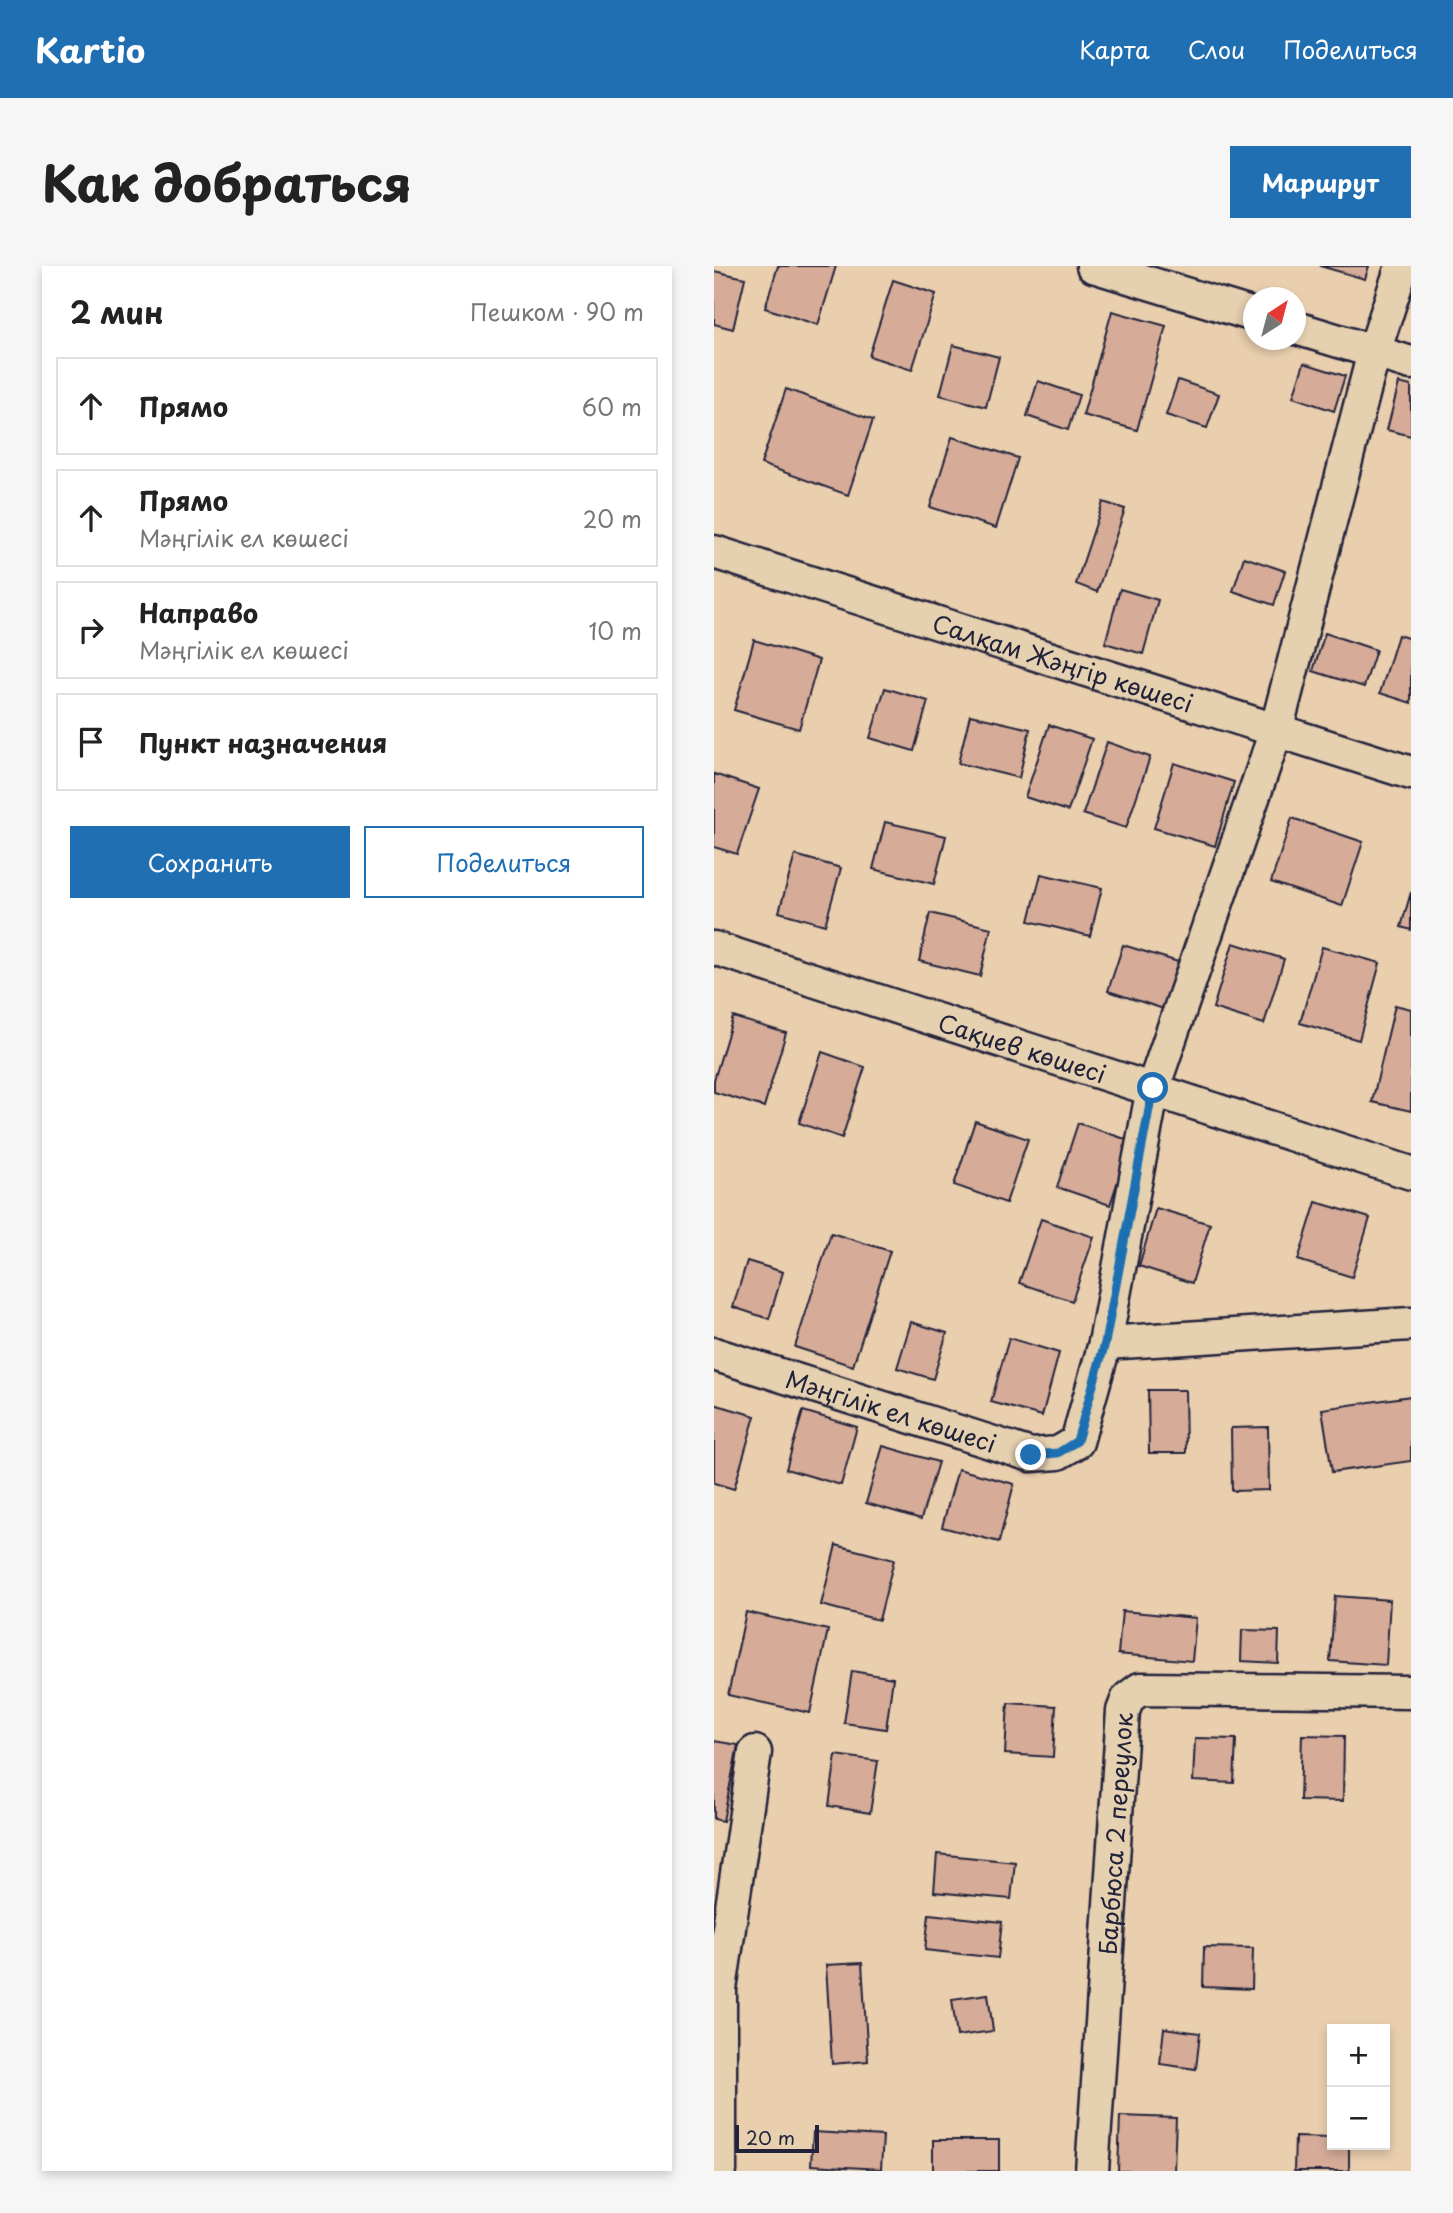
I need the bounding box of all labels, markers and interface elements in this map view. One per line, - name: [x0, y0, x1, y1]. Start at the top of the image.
- text: Kartio: [35, 24, 145, 74]
- text: Карта: [1079, 31, 1150, 67]
- text: Слои: [1188, 31, 1245, 67]
- text: Поделиться: [1283, 31, 1418, 67]
- text: Как добраться: [42, 145, 412, 219]
- button: Маршрут: [1230, 146, 1411, 218]
- north arrow: [1243, 287, 1306, 350]
- text: 2 мин: [70, 289, 164, 334]
- text: Пешком · 90 m: [470, 294, 644, 329]
- icon: ahead: [72, 387, 110, 425]
- text: Прямо: [139, 387, 228, 426]
- text: 60 m: [582, 389, 642, 424]
- text: Прямо: [139, 481, 228, 520]
- icon: ahead: [72, 499, 110, 537]
- text: 20 m: [583, 501, 642, 536]
- text: Мәңгілік ел көшесі: [139, 520, 349, 555]
- text: Направо: [139, 593, 258, 632]
- street label: Салқам Жәңгір көшесі: [928, 604, 1198, 721]
- icon: right: [72, 611, 110, 649]
- text: 10 m: [588, 613, 642, 648]
- text: Мәңгілік ел көшесі: [139, 632, 349, 667]
- icon: arrive: [72, 723, 110, 761]
- text: Пункт назначения: [139, 723, 387, 762]
- button: Сохранить: [70, 826, 350, 898]
- button: Поделиться: [364, 826, 644, 898]
- street label: Сақиев көшесі: [934, 1004, 1111, 1091]
- route start: [1137, 1072, 1168, 1103]
- street label: Мәңгілік ел көшесі: [781, 1360, 1001, 1461]
- route end: [1015, 1439, 1046, 1470]
- street label: Барбюса 2 переулок: [1089, 1711, 1141, 1956]
- map controls: [1327, 2024, 1390, 2150]
- button: +: [1327, 2024, 1390, 2087]
- button: −: [1327, 2087, 1390, 2150]
- scale bar: [735, 2122, 819, 2154]
- text: 20 m: [746, 2123, 795, 2151]

